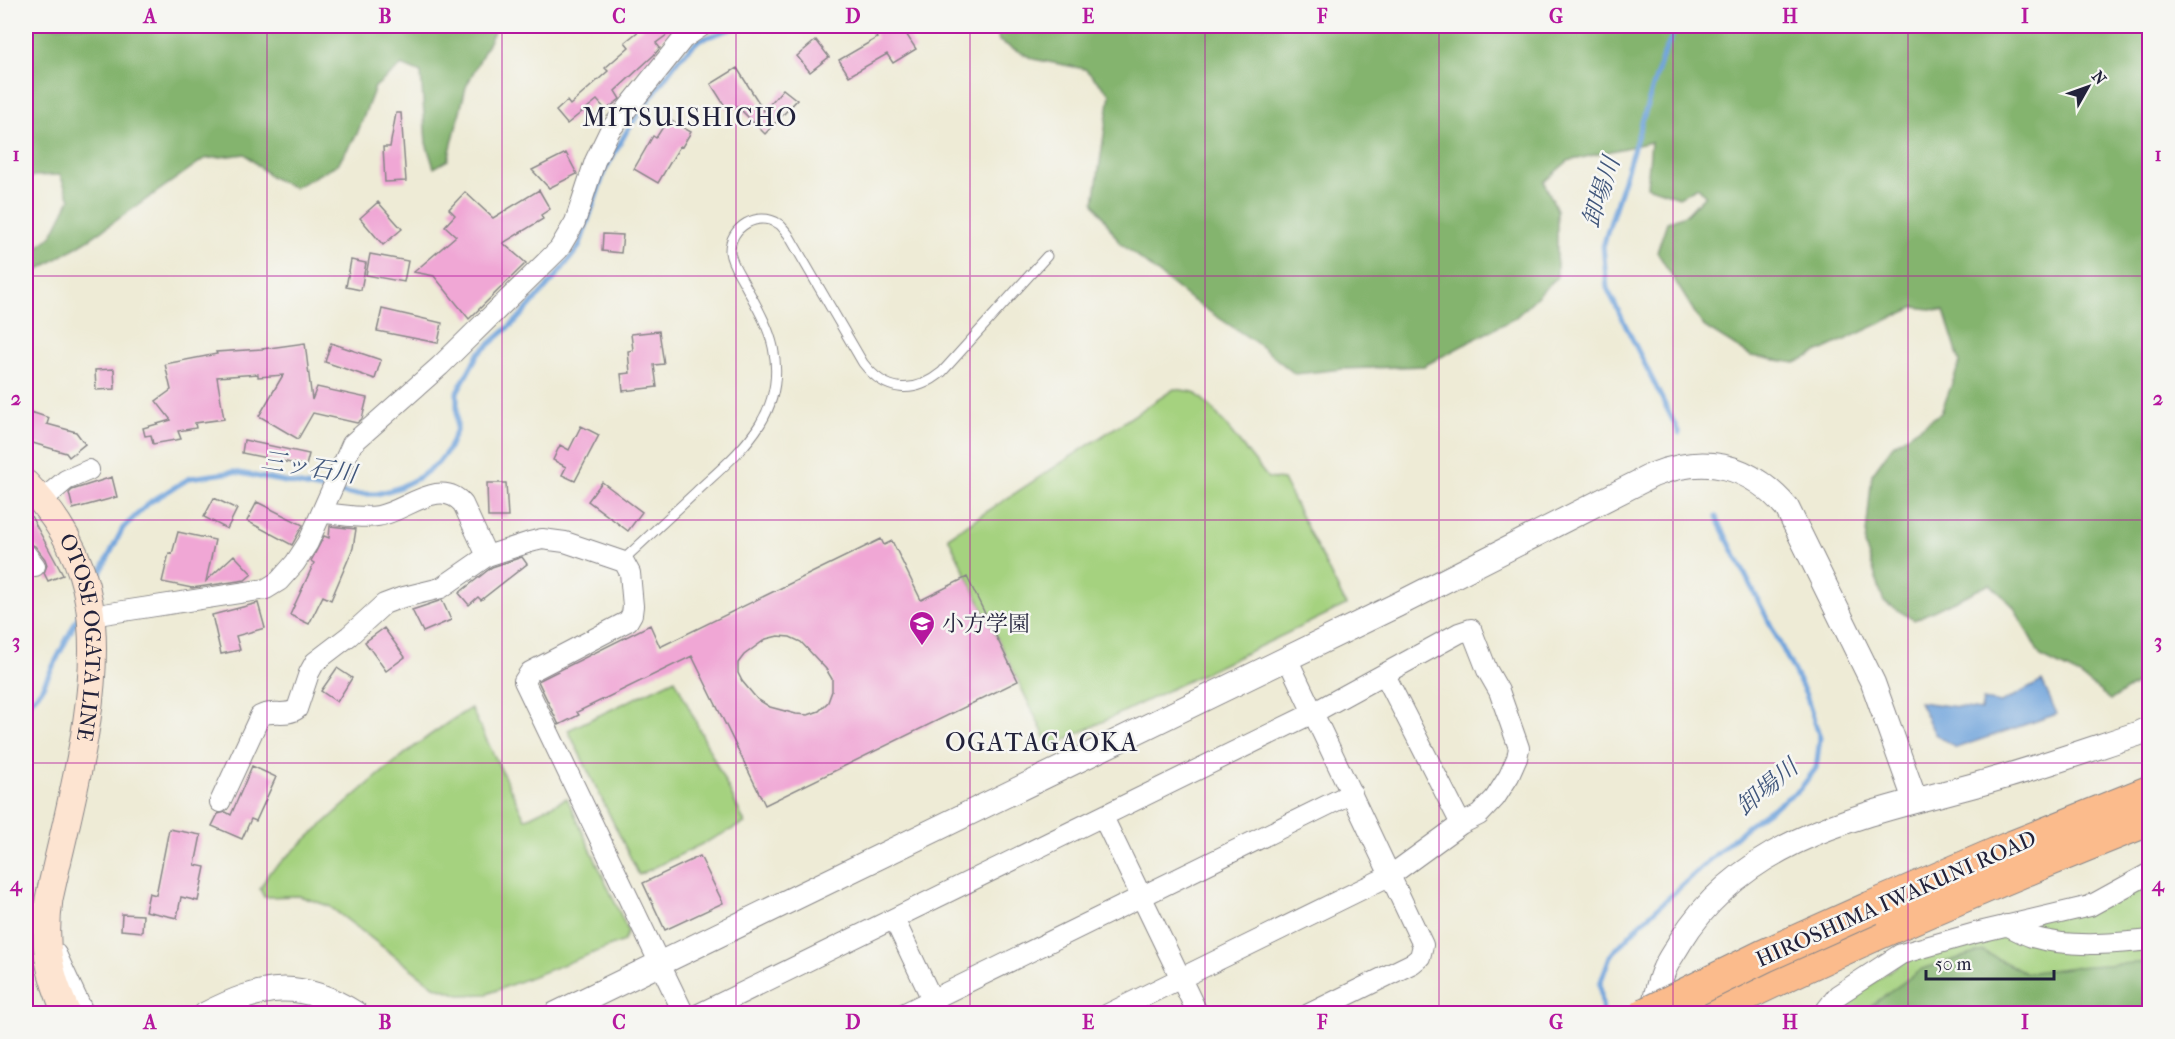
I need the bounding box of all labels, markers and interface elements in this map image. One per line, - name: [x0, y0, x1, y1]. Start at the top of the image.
- text: A: [142, 5, 158, 28]
- text: B: [378, 5, 392, 28]
- text: C: [612, 5, 626, 28]
- text: D: [845, 5, 861, 28]
- text: E: [1082, 5, 1094, 28]
- text: F: [1316, 5, 1328, 28]
- text: G: [1549, 5, 1563, 28]
- text: H: [1782, 5, 1798, 28]
- text: I: [2021, 5, 2029, 28]
- north arrow: [2058, 57, 2118, 117]
- text: N: [2088, 67, 2111, 89]
- district label: MITSUISHICHO: [582, 102, 798, 133]
- text: 1: [12, 143, 20, 166]
- text: 1: [2154, 143, 2162, 166]
- water label: 卸場川: [1577, 151, 1626, 231]
- text: 2: [11, 387, 21, 410]
- text: 2: [2153, 387, 2163, 410]
- water label: 三ッ石川: [259, 446, 362, 489]
- street label: OTOSE OGATA LINE: [53, 529, 106, 743]
- school or university icon: 小方学園: [907, 609, 937, 647]
- place label: 小方学園: [942, 611, 1030, 637]
- text: 3: [12, 630, 20, 653]
- text: 3: [2154, 630, 2162, 653]
- district label: OGATAGAOKA: [945, 727, 1139, 758]
- water label: 卸場川: [1730, 751, 1806, 821]
- street label: HIROSHIMA IWAKUNI ROAD: [1752, 825, 2040, 973]
- text: 4: [9, 873, 23, 897]
- text: 4: [2151, 873, 2165, 897]
- scale bar: [1926, 943, 2054, 981]
- text: 50 m: [1935, 954, 1972, 975]
- text: A: [142, 1011, 158, 1034]
- text: B: [378, 1011, 392, 1034]
- text: C: [612, 1011, 626, 1034]
- text: D: [845, 1011, 861, 1034]
- text: E: [1082, 1011, 1094, 1034]
- text: F: [1316, 1011, 1328, 1034]
- text: G: [1549, 1011, 1563, 1034]
- text: H: [1782, 1011, 1798, 1034]
- text: I: [2021, 1011, 2029, 1034]

